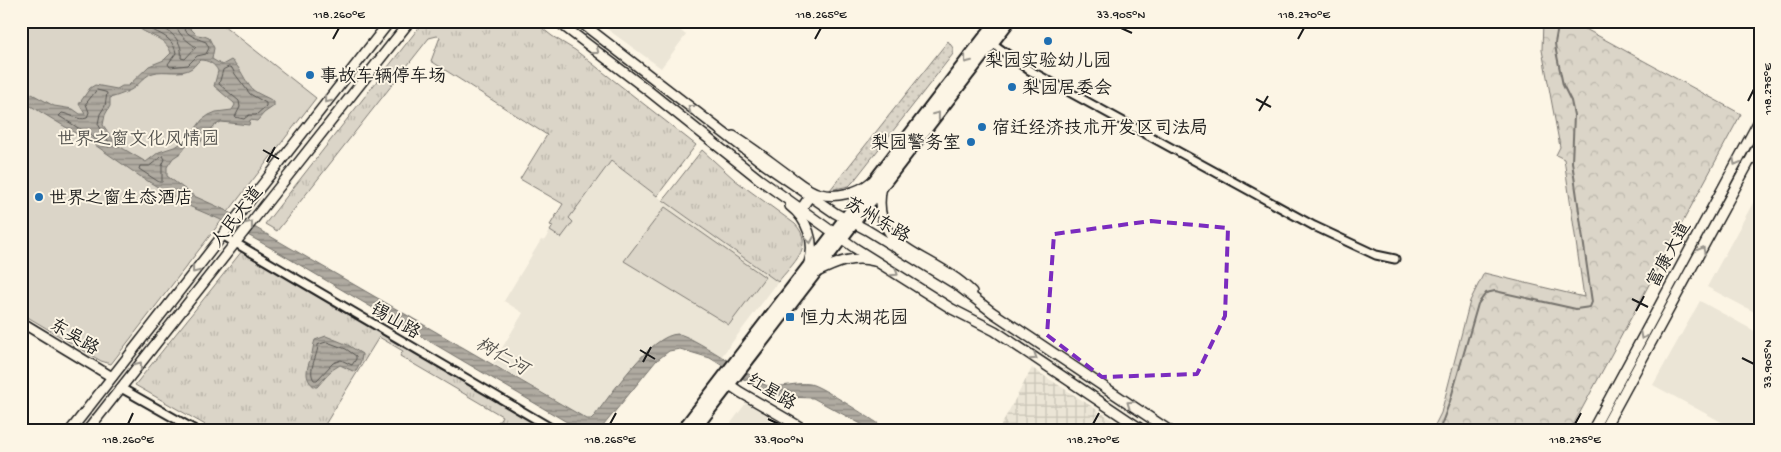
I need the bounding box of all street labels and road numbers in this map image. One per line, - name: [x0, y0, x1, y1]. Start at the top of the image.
- street label: 人民大道: [207, 182, 268, 252]
- street label: 苏州东路: [840, 193, 914, 248]
- street label: 富康大道: [1642, 218, 1696, 292]
- street label: 锡山路: [366, 299, 424, 345]
- street label: 东吴路: [45, 314, 103, 361]
- street label: 红星路: [742, 369, 800, 416]

